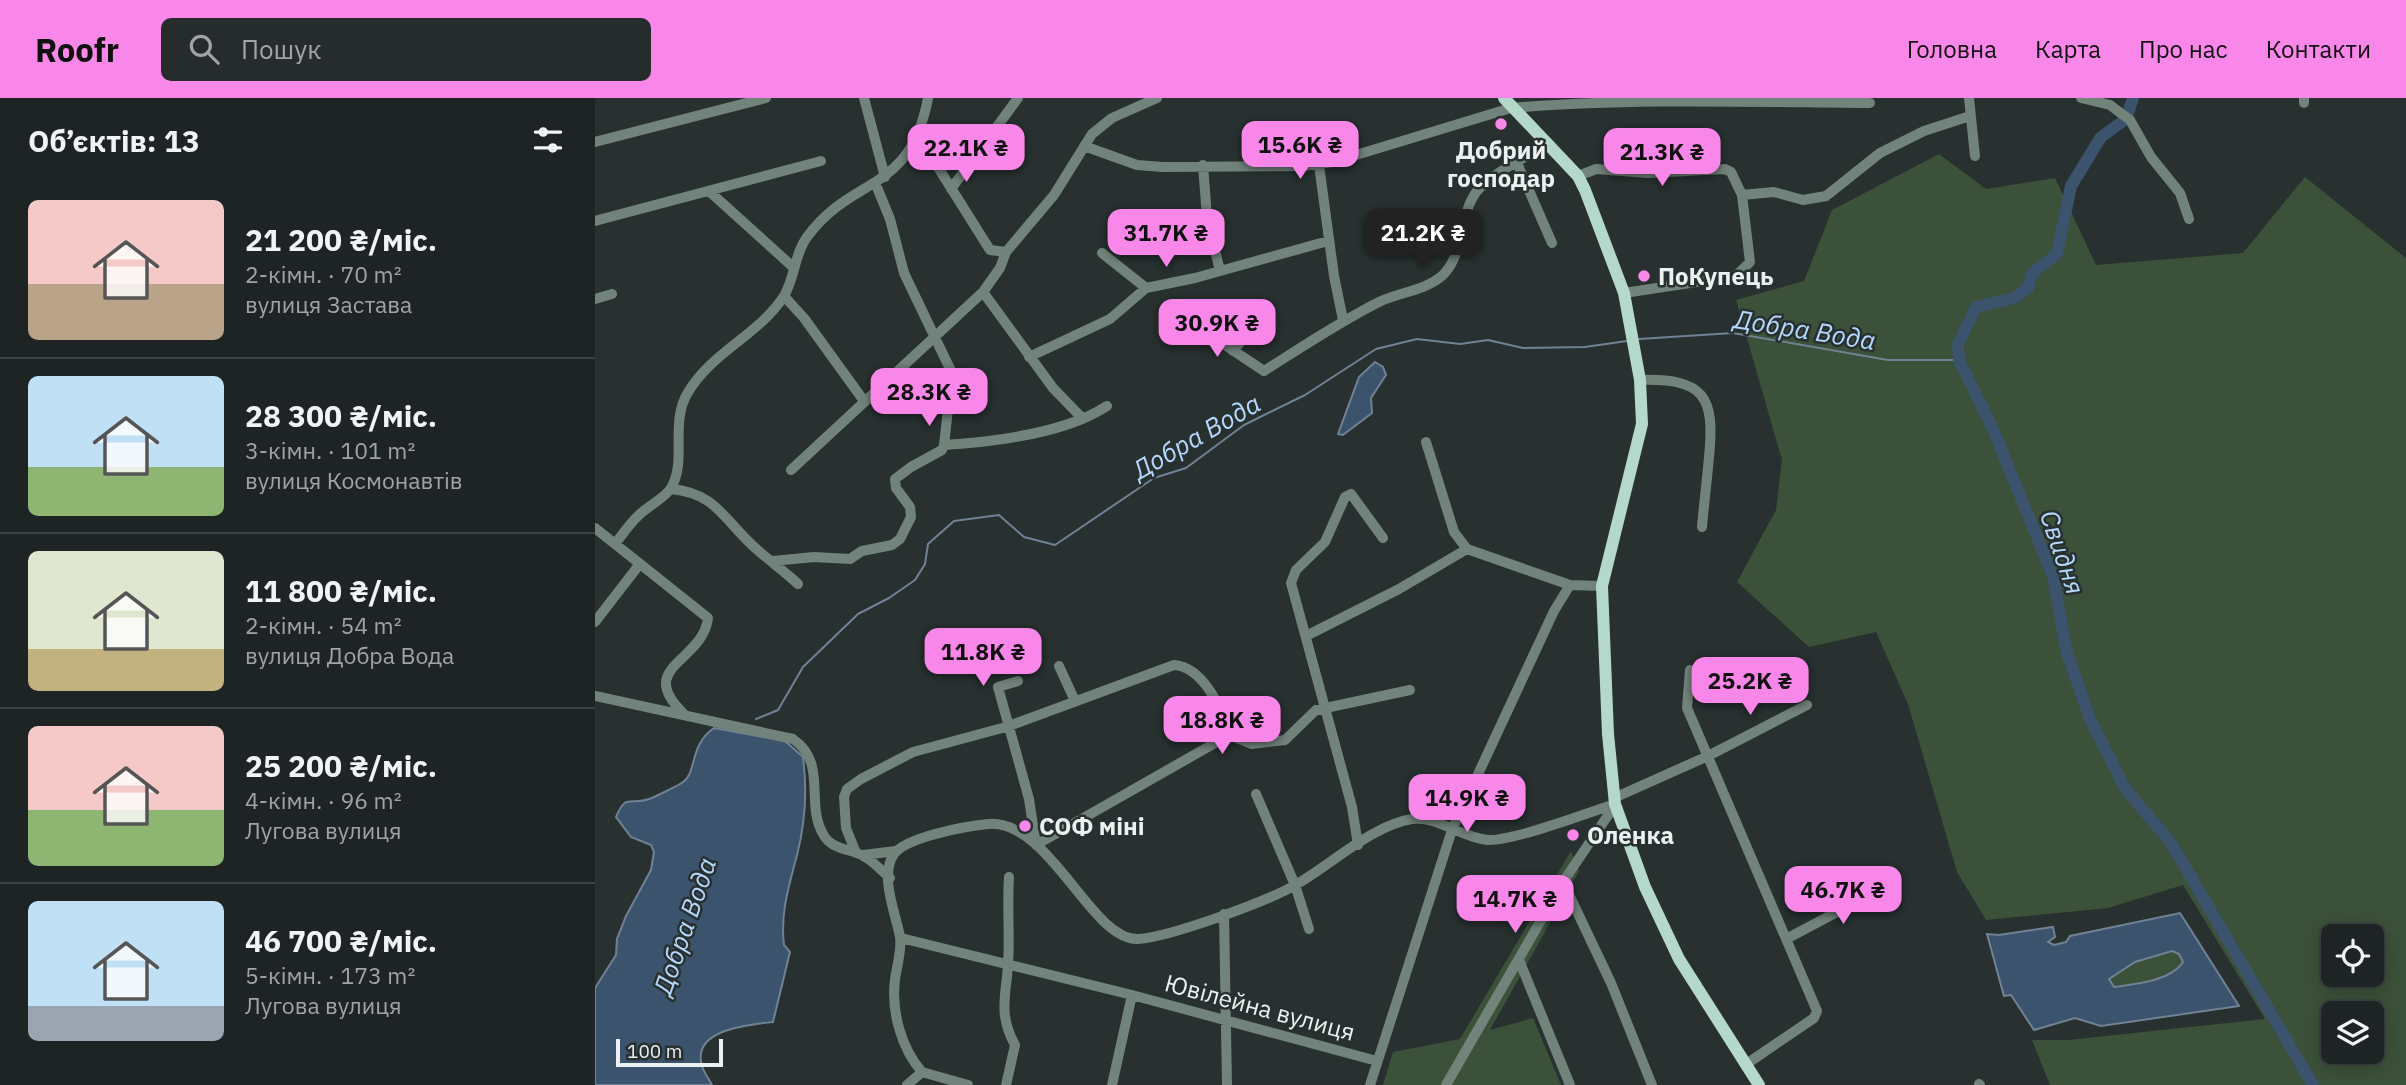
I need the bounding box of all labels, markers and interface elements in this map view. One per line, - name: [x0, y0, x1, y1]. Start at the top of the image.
- search box: [161, 18, 651, 81]
- text: Roofr: [35, 28, 119, 71]
- icon: search: [185, 30, 223, 68]
- text: Пошук: [241, 32, 322, 66]
- text: Головна: [1907, 33, 1997, 65]
- text: Карта: [2035, 33, 2101, 65]
- text: Про нас: [2139, 33, 2228, 65]
- text: Контакти: [2266, 33, 2371, 65]
- marker: Добрий господар: [1493, 116, 1509, 132]
- text: Об’єктів: 13: [28, 121, 200, 160]
- icon: filters: [529, 121, 567, 159]
- pin: 15.6K ₴: [1235, 122, 1365, 181]
- pin: 22.1K ₴: [901, 125, 1031, 184]
- text: 15.6K ₴: [1258, 129, 1342, 159]
- pin: 21.3K ₴: [1597, 129, 1727, 188]
- text: 22.1K ₴: [924, 132, 1008, 162]
- place label: Добрий господар: [1447, 134, 1555, 194]
- text: 21.3K ₴: [1620, 136, 1704, 166]
- pin: 31.7K ₴: [1101, 209, 1231, 269]
- pin: 21.2K ₴: [1358, 209, 1488, 269]
- text: 31.7K ₴: [1124, 217, 1208, 247]
- text: 21.2K ₴: [1381, 217, 1465, 247]
- text: 21 200 ₴/міс.: [245, 220, 437, 259]
- icon: home: [84, 228, 168, 312]
- text: 2-кімн. · 70 m²: [245, 259, 402, 289]
- place label: ПоКупець: [1658, 260, 1774, 292]
- marker: ПоКупець: [1636, 268, 1652, 284]
- text: вулиця Застава: [245, 289, 412, 319]
- pin: 30.9K ₴: [1152, 300, 1282, 359]
- water label: Добра Вода: [1730, 301, 1878, 357]
- text: 30.9K ₴: [1175, 307, 1259, 337]
- pin: 28.3K ₴: [864, 368, 994, 428]
- text: 28.3K ₴: [887, 376, 971, 406]
- water label: Добра Вода: [1124, 386, 1266, 487]
- text: 28 300 ₴/міс.: [245, 396, 437, 435]
- icon: home: [84, 404, 168, 488]
- text: 3-кімн. · 101 m²: [245, 435, 415, 465]
- text: вулиця Космонавтів: [245, 465, 463, 495]
- water label: Свидня: [2033, 505, 2093, 599]
- text: 11 800 ₴/міс.: [245, 571, 437, 610]
- icon: home: [84, 579, 168, 663]
- text: 2-кімн. · 54 m²: [245, 610, 402, 640]
- pin: 11.8K ₴: [918, 628, 1048, 688]
- text: 11.8K ₴: [941, 636, 1025, 666]
- text: вулиця Добра Вода: [245, 640, 454, 670]
- pin: 25.2K ₴: [1685, 658, 1815, 717]
- text: 25.2K ₴: [1708, 665, 1792, 695]
- pin: 18.8K ₴: [1157, 696, 1287, 756]
- text: 18.8K ₴: [1180, 704, 1264, 734]
- text: 25 200 ₴/міс.: [245, 746, 437, 785]
- icon: home: [84, 754, 168, 838]
- pin: 14.9K ₴: [1402, 774, 1532, 834]
- text: 14.9K ₴: [1425, 782, 1509, 812]
- text: 4-кімн. · 96 m²: [245, 785, 402, 815]
- place label: СОФ міні: [1039, 810, 1145, 842]
- text: Лугова вулиця: [245, 815, 401, 845]
- marker: СОФ міні: [1017, 818, 1033, 834]
- place label: Оленка: [1587, 819, 1674, 851]
- marker: Оленка: [1565, 827, 1581, 843]
- water label: Добра Вода: [644, 853, 723, 1001]
- pin: 46.7K ₴: [1778, 866, 1908, 926]
- text: 46.7K ₴: [1801, 874, 1885, 904]
- pin: 14.7K ₴: [1450, 876, 1580, 935]
- text: 14.7K ₴: [1473, 883, 1557, 913]
- text: 46 700 ₴/міс.: [245, 921, 437, 960]
- map controls: [2321, 924, 2384, 1064]
- button: locate: [2321, 924, 2384, 987]
- icon: home: [84, 929, 168, 1013]
- text: 5-кімн. · 173 m²: [245, 960, 415, 990]
- street label: Ювілейна вулиця: [1161, 966, 1359, 1048]
- text: Лугова вулиця: [245, 990, 401, 1020]
- button: layers: [2321, 1001, 2384, 1064]
- scale bar: [616, 1036, 723, 1068]
- text: 100 m: [627, 1039, 682, 1063]

